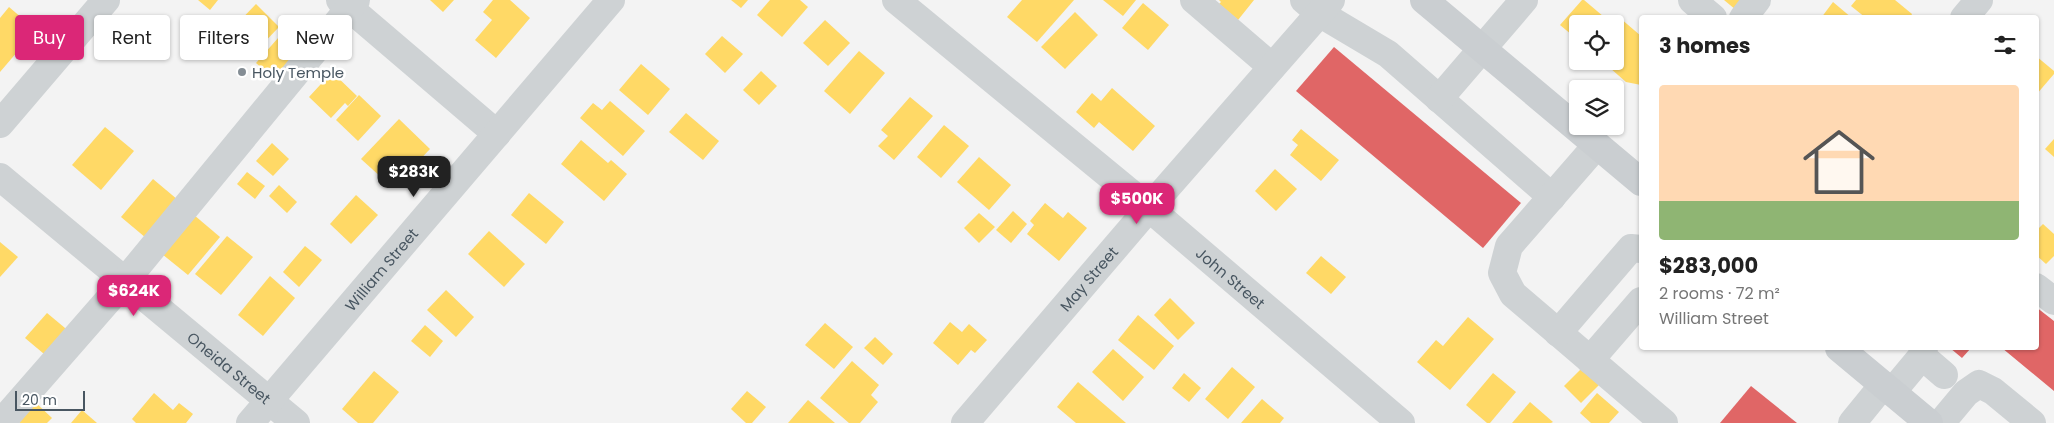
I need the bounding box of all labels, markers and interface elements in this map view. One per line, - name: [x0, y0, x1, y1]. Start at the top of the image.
- chip: Buy: [15, 15, 84, 60]
- chip: Rent: [94, 15, 170, 60]
- chip: Filters: [180, 15, 268, 60]
- chip: New: [278, 15, 352, 60]
- map controls: [1569, 15, 1624, 135]
- button: locate: [1569, 15, 1624, 70]
- text: 3 homes: [1659, 31, 1751, 60]
- icon: filters: [1991, 31, 2019, 59]
- place label: Holy Temple: [252, 62, 344, 83]
- marker: Holy Temple: [236, 66, 248, 78]
- button: layers: [1569, 80, 1624, 135]
- icon: home: [1794, 117, 1884, 207]
- pin: $283K: [379, 156, 449, 198]
- text: $283K: [389, 160, 439, 183]
- pin: $500K: [1102, 182, 1172, 225]
- text: $500K: [1111, 187, 1163, 210]
- street label: William Street: [340, 223, 423, 315]
- street label: May Street: [1055, 242, 1122, 316]
- street label: John Street: [1192, 242, 1270, 313]
- text: $283,000: [1659, 251, 1758, 280]
- pin: $624K: [99, 274, 169, 317]
- text: $624K: [108, 279, 160, 302]
- text: 2 rooms · 72 m²: [1659, 282, 1780, 305]
- text: William Street: [1659, 307, 1769, 330]
- street label: Oneida Street: [183, 327, 275, 408]
- scale bar: [15, 388, 85, 411]
- text: 20 m: [22, 390, 57, 410]

